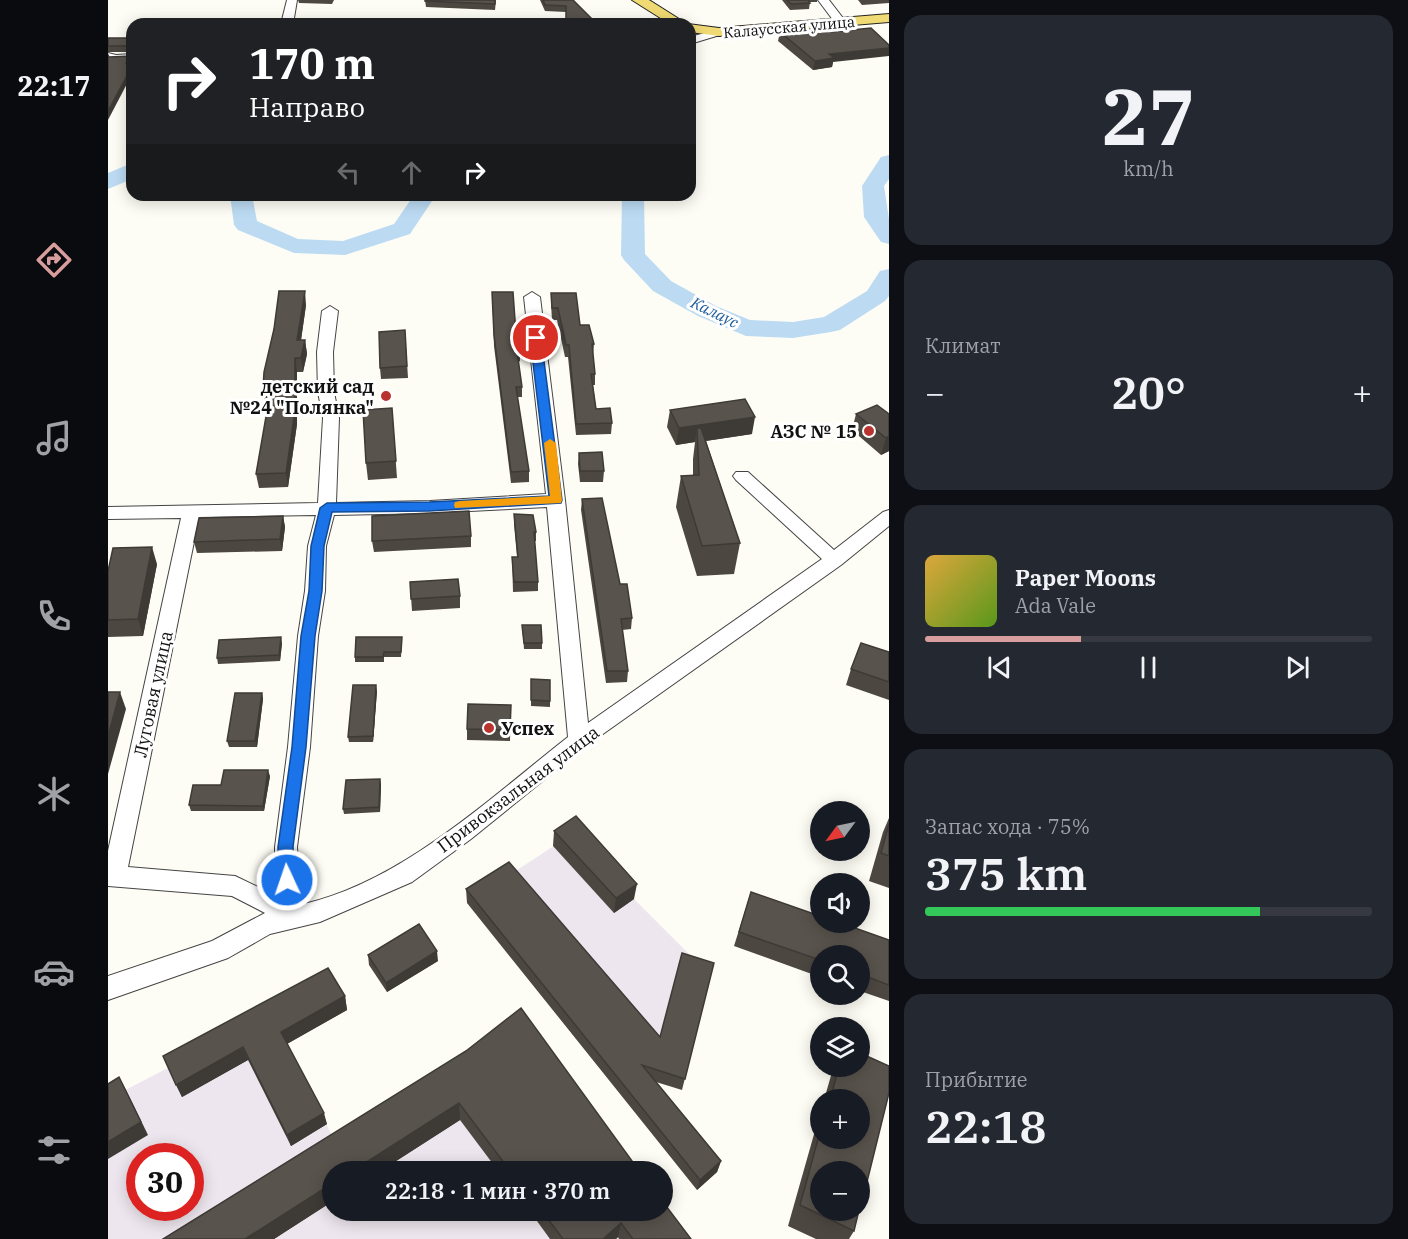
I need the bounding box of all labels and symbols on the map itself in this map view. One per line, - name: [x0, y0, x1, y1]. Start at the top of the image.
- street label: Калаусская улица: [722, 12, 856, 42]
- water label: Калаус: [687, 292, 742, 332]
- pin: [510, 312, 561, 363]
- place label: детский сад №24 "Полянка": [230, 375, 374, 419]
- marker: детский сад №24 "Полянка": [379, 389, 393, 403]
- place label: АЗС № 15: [770, 420, 857, 443]
- marker: АЗС № 15: [862, 424, 876, 438]
- street label: Луговая улица: [128, 629, 178, 759]
- place label: Успех: [501, 717, 555, 740]
- street label: Привокзальная улица: [432, 720, 604, 857]
- marker: Успех: [482, 721, 496, 735]
- north arrow: [810, 801, 870, 861]
- position arrow: [255, 848, 319, 912]
- speed limit sign: 30: [126, 1143, 204, 1221]

